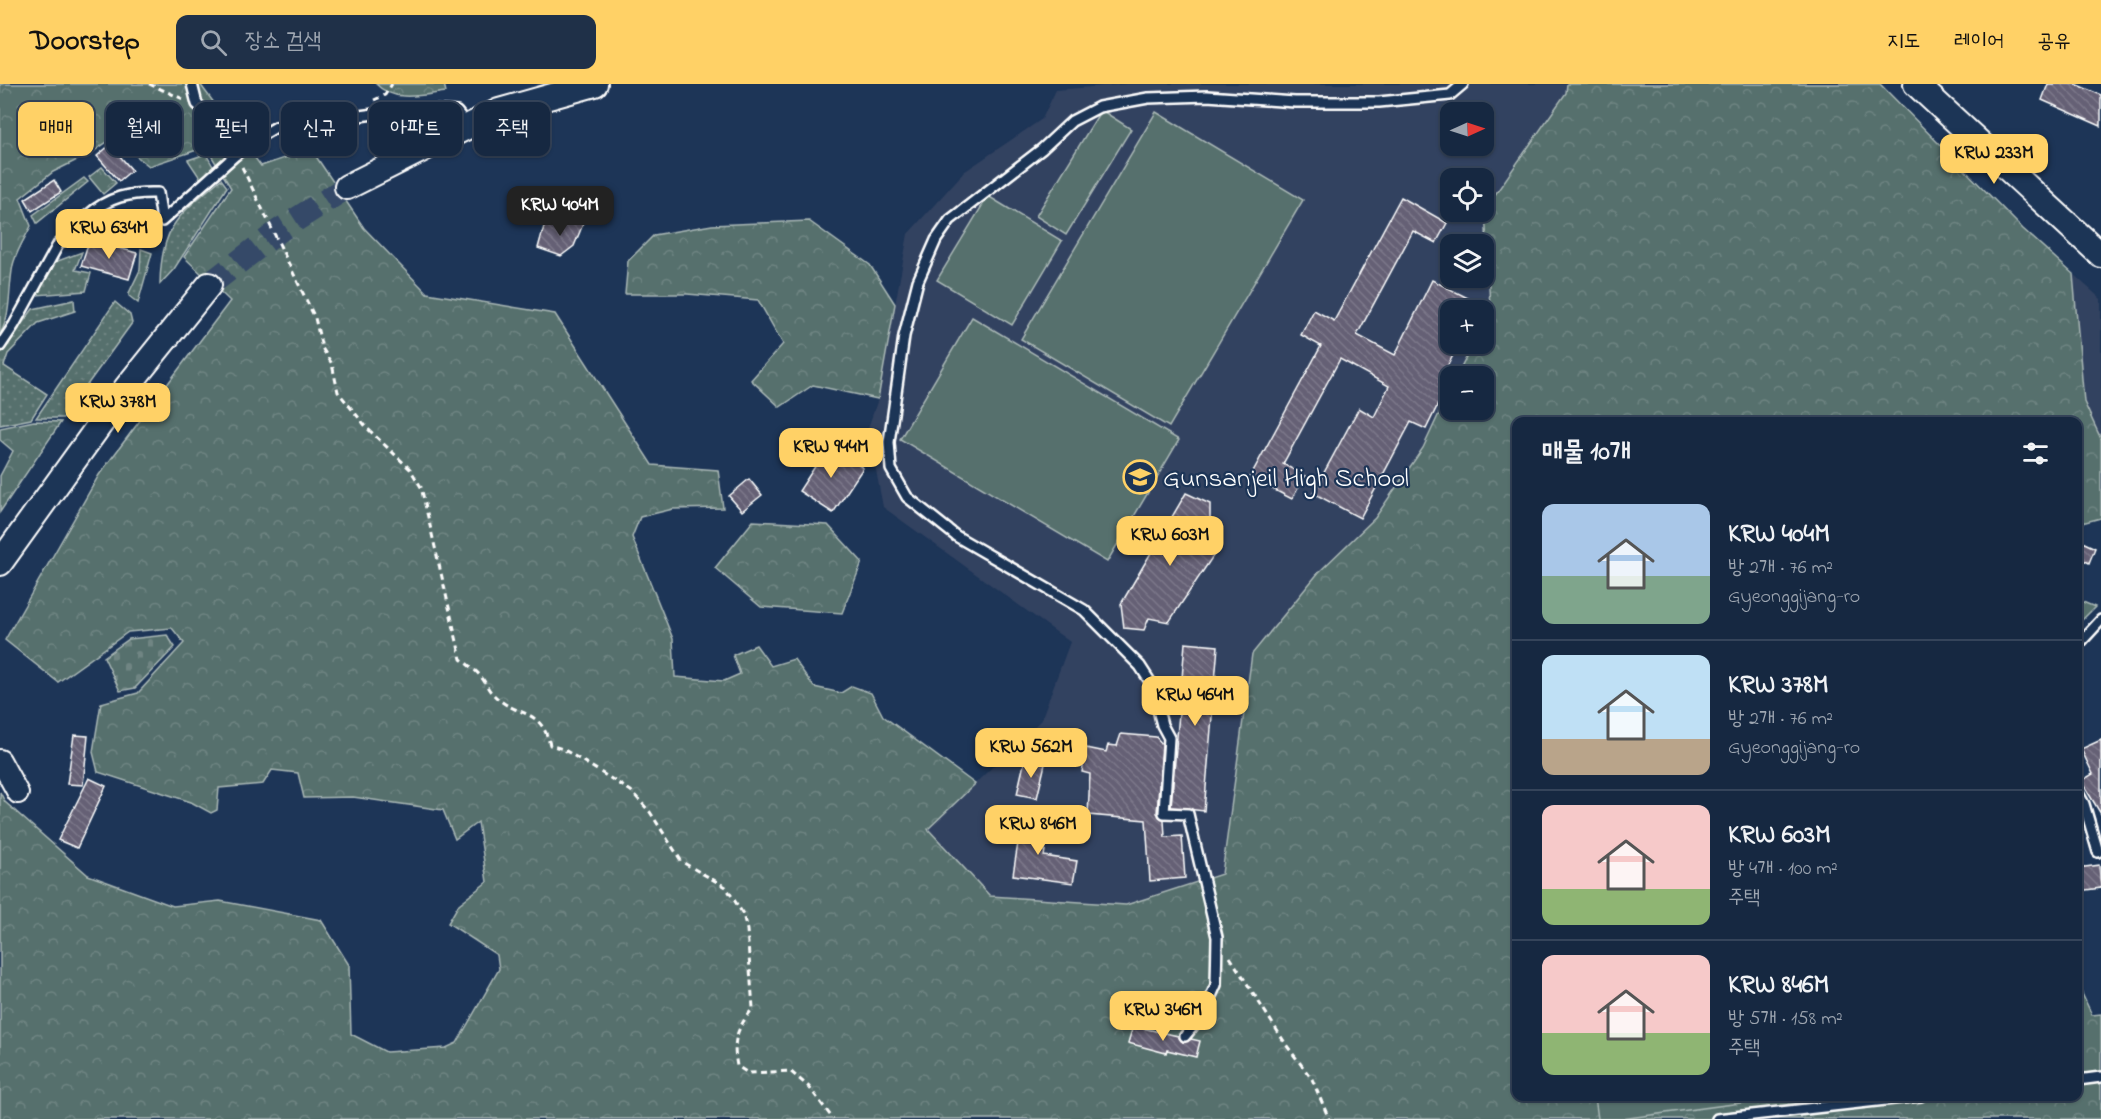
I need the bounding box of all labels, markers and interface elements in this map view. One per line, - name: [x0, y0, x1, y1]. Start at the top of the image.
- search box: [176, 15, 596, 69]
- text: Doorstep: [30, 22, 140, 63]
- icon: search: [197, 26, 230, 59]
- text: 장소 검색: [245, 26, 321, 58]
- text: 지도: [1887, 27, 1921, 57]
- text: 레이어: [1954, 27, 2004, 57]
- text: 공유: [2037, 27, 2071, 57]
- chip: 매매: [18, 102, 94, 156]
- chip: 월세: [106, 102, 182, 156]
- chip: 필터: [194, 102, 269, 156]
- chip: 신규: [281, 102, 357, 156]
- chip: 아파트: [369, 102, 462, 156]
- chip: 주택: [474, 102, 550, 156]
- north arrow: [1440, 102, 1494, 156]
- map controls: [1440, 102, 1494, 420]
- pin: KRW 233M: [1932, 134, 2056, 185]
- text: KRW 233M: [1954, 139, 2034, 168]
- button: locate: [1440, 168, 1494, 222]
- pin: KRW 404M: [498, 186, 622, 237]
- text: KRW 404M: [521, 191, 599, 220]
- pin: KRW 634M: [47, 209, 171, 260]
- text: KRW 634M: [70, 214, 148, 243]
- button: layers: [1440, 234, 1494, 288]
- button: +: [1440, 300, 1494, 354]
- button: −: [1440, 366, 1494, 420]
- pin: KRW 378M: [56, 383, 180, 434]
- text: KRW 378M: [79, 388, 157, 417]
- pin: KRW 944M: [769, 428, 893, 479]
- text: KRW 944M: [793, 433, 869, 462]
- text: 매물 10개: [1542, 434, 1631, 472]
- icon: filters: [2019, 437, 2052, 470]
- school or university icon: Gunsanjeil High School: [1122, 459, 1158, 495]
- place label: Gunsanjeil High School: [1163, 460, 1409, 499]
- pin: KRW 603M: [1108, 516, 1232, 567]
- text: KRW 404M: [1728, 516, 1830, 554]
- text: KRW 603M: [1130, 521, 1210, 550]
- icon: home: [1590, 528, 1662, 600]
- text: 방 2개 · 76 m²: [1728, 554, 1833, 583]
- text: Gyeonggijang-ro: [1728, 583, 1860, 612]
- text: KRW 378M: [1728, 667, 1829, 705]
- pin: KRW 464M: [1133, 676, 1257, 727]
- icon: home: [1590, 679, 1662, 751]
- text: KRW 464M: [1156, 681, 1234, 710]
- text: 방 2개 · 76 m²: [1728, 705, 1833, 734]
- pin: KRW 562M: [969, 728, 1093, 779]
- text: KRW 562M: [989, 733, 1073, 762]
- text: Gyeonggijang-ro: [1728, 734, 1860, 763]
- pin: KRW 846M: [976, 805, 1100, 856]
- text: KRW 846M: [999, 810, 1077, 839]
- text: KRW 603M: [1728, 817, 1831, 855]
- icon: home: [1590, 829, 1662, 901]
- text: 방 4개 · 100 m²: [1728, 855, 1838, 884]
- text: 주택: [1728, 884, 1760, 913]
- text: KRW 846M: [1728, 967, 1829, 1005]
- icon: home: [1590, 979, 1662, 1051]
- pin: KRW 346M: [1101, 991, 1225, 1042]
- text: KRW 346M: [1124, 996, 1202, 1025]
- text: 방 5개 · 158 m²: [1728, 1005, 1843, 1034]
- text: 주택: [1728, 1034, 1760, 1063]

